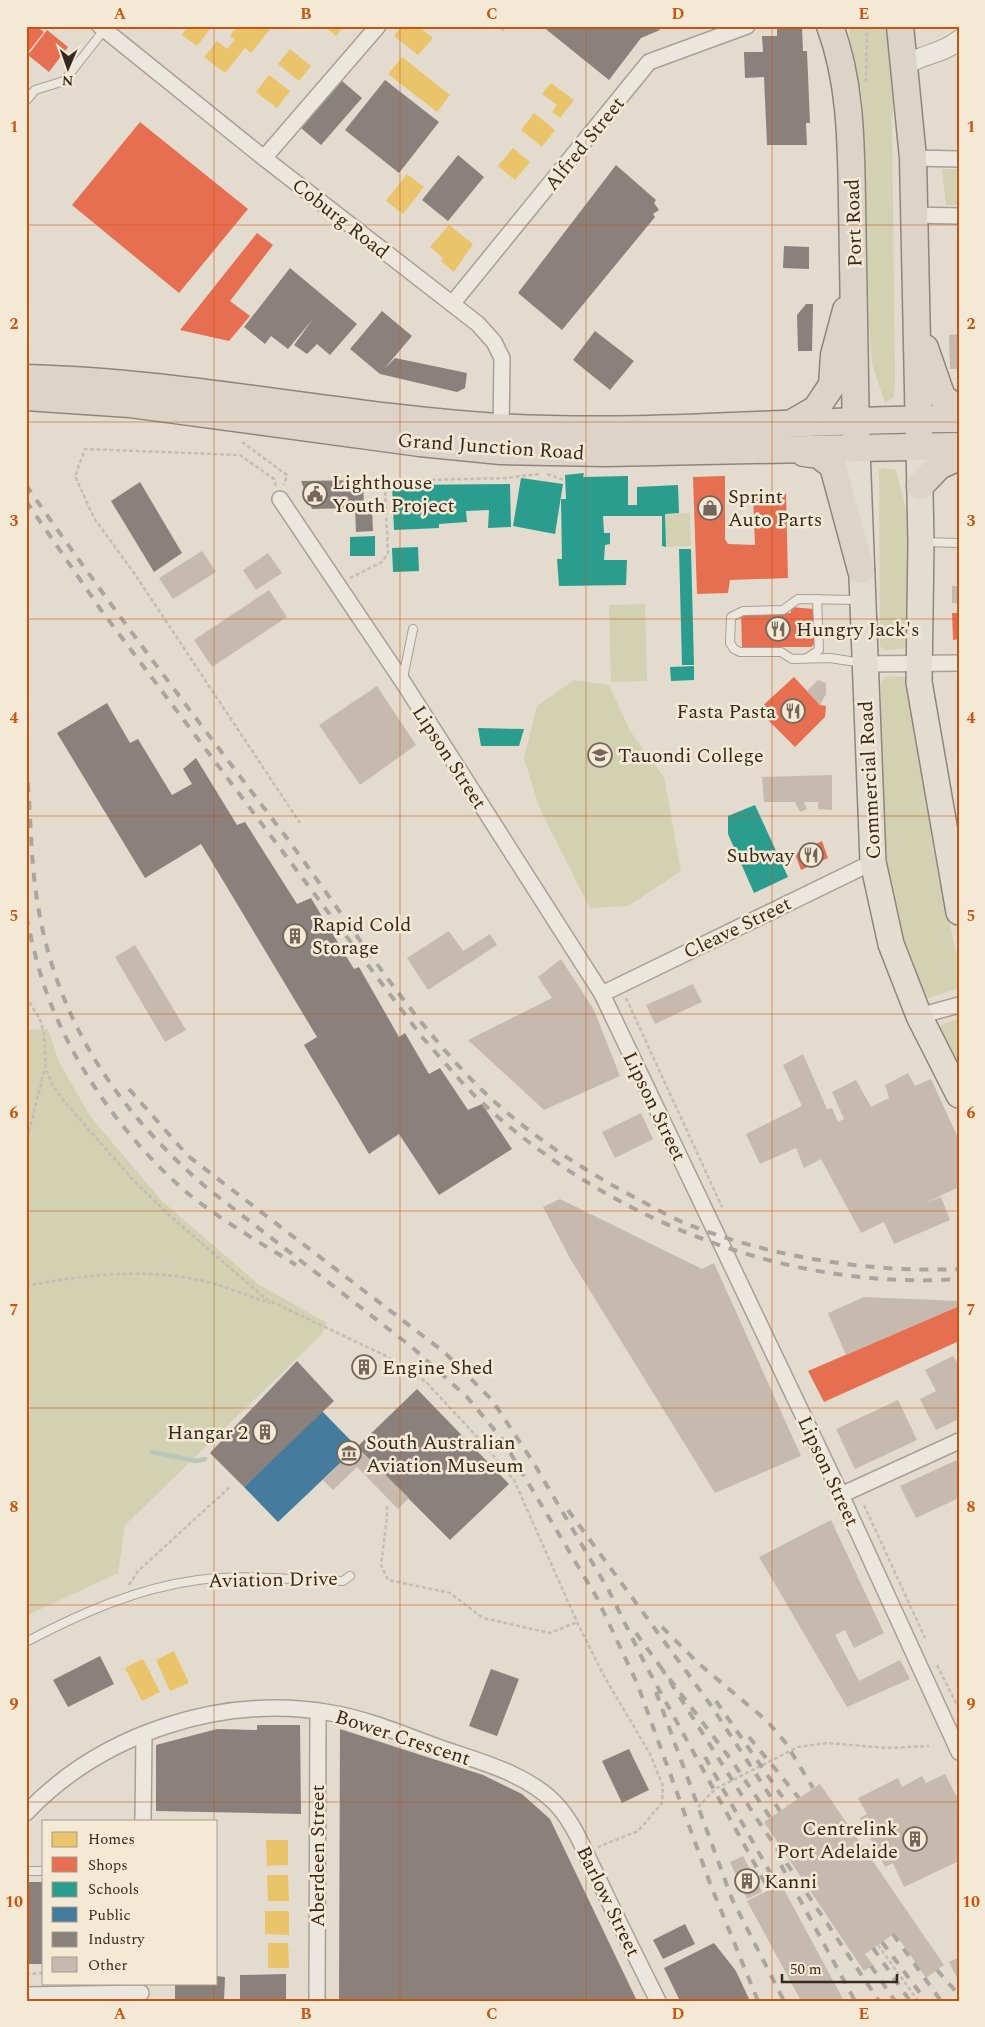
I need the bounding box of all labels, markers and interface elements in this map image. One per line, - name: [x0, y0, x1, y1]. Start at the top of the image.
- text: A: [114, 2, 127, 26]
- text: B: [300, 2, 312, 26]
- text: C: [486, 2, 498, 26]
- text: D: [672, 2, 685, 26]
- text: E: [859, 2, 869, 26]
- north arrow: [42, 42, 92, 92]
- text: N: [61, 70, 74, 91]
- street label: Alfred Street: [537, 90, 632, 197]
- text: 1: [10, 115, 18, 139]
- text: 1: [967, 115, 975, 139]
- street label: Coburg Road: [285, 171, 396, 266]
- street label: Port Road: [837, 178, 871, 268]
- text: 2: [10, 312, 19, 336]
- text: 2: [967, 312, 976, 336]
- street label: Grand Junction Road: [397, 426, 585, 468]
- place label: Lighthouse Youth Project: [332, 468, 455, 521]
- public building icon: Lighthouse Youth Project: [302, 481, 328, 507]
- place label: Sprint Auto Parts: [728, 482, 823, 535]
- shop icon: Sprint Auto Parts: [697, 495, 723, 521]
- text: 3: [10, 509, 19, 533]
- text: 3: [967, 509, 976, 533]
- place label: Hungry Jack's: [796, 615, 920, 645]
- restaurant icon: Hungry Jack's: [765, 616, 791, 642]
- place label: Fasta Pasta: [677, 697, 776, 727]
- restaurant icon: Fasta Pasta: [780, 698, 806, 724]
- street label: Lipson Street: [404, 700, 494, 816]
- street label: Commercial Road: [851, 700, 889, 860]
- text: 4: [10, 706, 19, 730]
- text: 4: [967, 706, 976, 730]
- place label: Tauondi College: [618, 741, 764, 771]
- school or university icon: Tauondi College: [587, 742, 613, 768]
- place label: Subway: [727, 841, 795, 871]
- restaurant icon: Subway: [798, 842, 824, 868]
- street label: Cleave Street: [678, 889, 796, 967]
- text: 5: [10, 904, 18, 928]
- text: 5: [967, 904, 975, 928]
- place label: Rapid Cold Storage: [312, 910, 411, 963]
- building icon: Rapid Cold Storage: [282, 923, 308, 949]
- street label: Lipson Street: [615, 1046, 694, 1166]
- text: 6: [10, 1101, 19, 1125]
- text: 6: [967, 1101, 976, 1125]
- text: 7: [10, 1298, 19, 1322]
- text: 7: [967, 1298, 976, 1322]
- place label: Engine Shed: [382, 1353, 493, 1383]
- building icon: Engine Shed: [351, 1354, 377, 1380]
- street label: Lipson Street: [789, 1411, 867, 1532]
- place label: Hangar 2: [167, 1418, 248, 1448]
- building icon: Hangar 2: [252, 1419, 278, 1445]
- place label: South Australian Aviation Museum: [366, 1428, 524, 1481]
- museum icon: South Australian Aviation Museum: [336, 1440, 362, 1466]
- text: 8: [10, 1495, 19, 1519]
- text: 8: [967, 1495, 976, 1519]
- street label: Aviation Drive: [208, 1564, 338, 1596]
- text: 9: [10, 1692, 19, 1716]
- text: 9: [967, 1692, 976, 1716]
- street label: Bower Crescent: [331, 1702, 474, 1774]
- street label: Aberdeen Street: [303, 1784, 333, 1928]
- place label: Centrelink Port Adelaide: [777, 1814, 898, 1867]
- legend: [42, 1820, 218, 1984]
- building icon: Centrelink Port Adelaide: [902, 1826, 928, 1852]
- text: Homes: [88, 1828, 135, 1851]
- street label: Barlow Street: [568, 1841, 648, 1962]
- text: Shops: [88, 1854, 128, 1877]
- place label: Kanni: [764, 1867, 817, 1897]
- building icon: Kanni: [734, 1868, 760, 1894]
- text: Schools: [88, 1878, 139, 1901]
- text: 10: [5, 1890, 23, 1914]
- text: 10: [962, 1890, 980, 1914]
- text: Public: [88, 1904, 131, 1927]
- text: Industry: [88, 1928, 145, 1951]
- scale bar: [782, 1952, 898, 1984]
- text: Other: [88, 1954, 127, 1977]
- text: 50 m: [790, 1958, 822, 1981]
- text: A: [114, 2002, 127, 2026]
- text: B: [300, 2002, 312, 2026]
- text: C: [486, 2002, 498, 2026]
- text: D: [672, 2002, 685, 2026]
- text: E: [859, 2002, 869, 2026]

